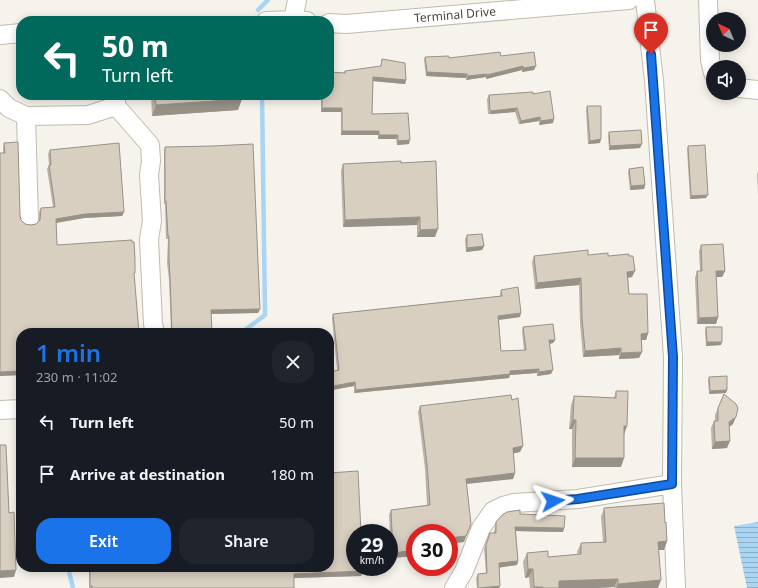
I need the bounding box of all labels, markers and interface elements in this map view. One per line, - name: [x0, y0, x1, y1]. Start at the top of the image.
- street label: Terminal Drive: [413, 2, 497, 27]
- north arrow: [706, 12, 746, 52]
- map controls: [706, 12, 746, 100]
- pin: [634, 13, 668, 54]
- icon: arrive: [640, 19, 662, 41]
- text: 50 m: [102, 27, 169, 65]
- icon: left: [36, 32, 88, 84]
- button: sound: [706, 60, 746, 100]
- text: Turn left: [102, 63, 173, 87]
- text: 1 min: [36, 336, 101, 369]
- button: close: [272, 341, 314, 383]
- text: 230 m · 11:02: [36, 368, 117, 386]
- icon: left: [36, 411, 58, 433]
- text: Turn left: [70, 412, 134, 432]
- text: 50 m: [279, 412, 314, 432]
- icon: arrive: [36, 463, 58, 485]
- text: Arrive at destination: [70, 464, 225, 484]
- text: 180 m: [270, 464, 314, 484]
- position arrow: [532, 480, 574, 522]
- button: Exit: [36, 518, 171, 564]
- button: Share: [179, 518, 314, 564]
- speed limit sign: 30: [406, 524, 458, 576]
- text: 29: [361, 531, 383, 558]
- text: km/h: [360, 553, 384, 567]

